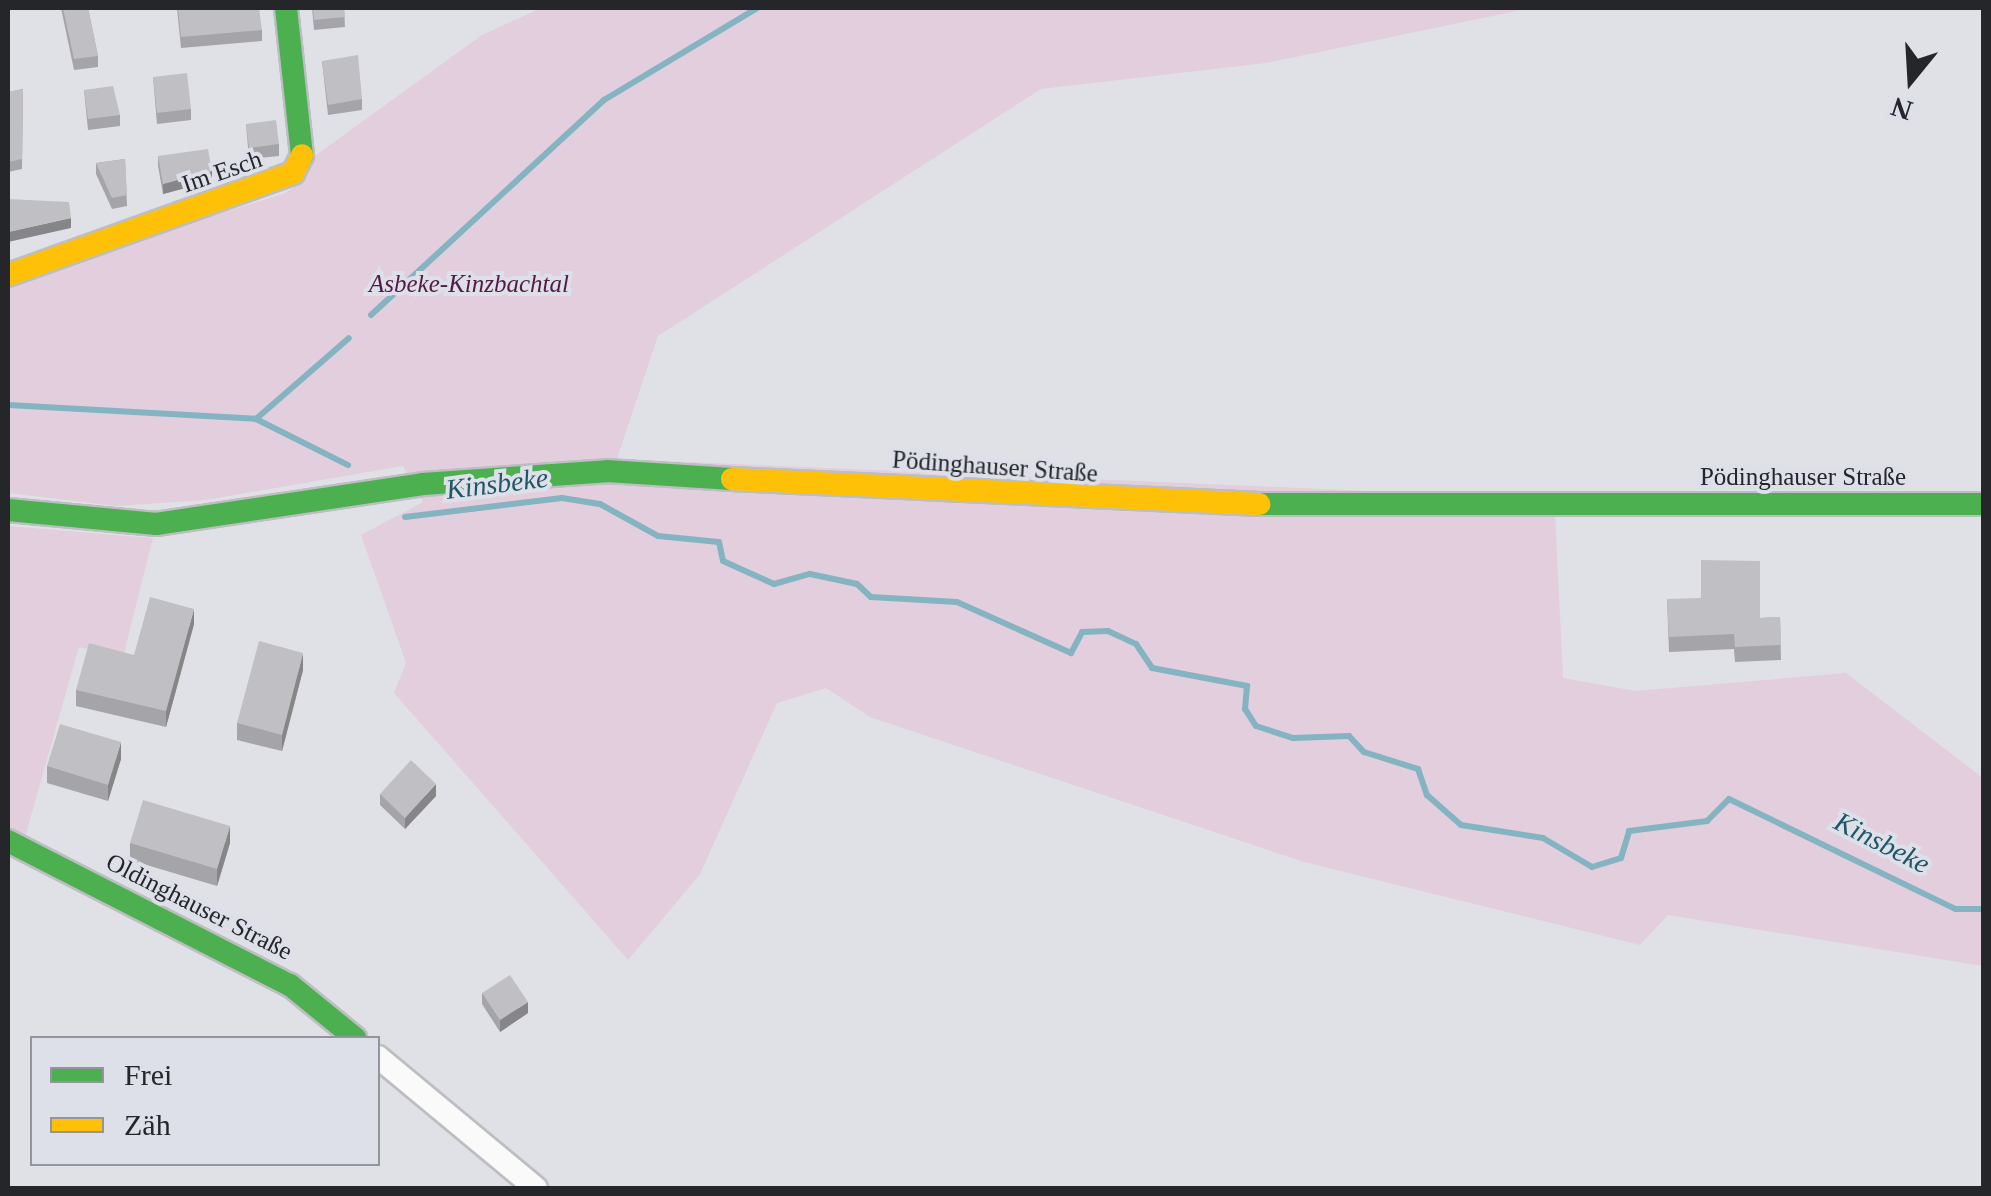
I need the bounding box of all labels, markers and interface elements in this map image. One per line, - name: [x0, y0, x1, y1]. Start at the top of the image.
- north arrow: [1861, 30, 1961, 130]
- text: N: [1887, 91, 1916, 127]
- street label: Im Esch: [178, 144, 266, 200]
- park label: Asbeke-Kinzbachtal: [369, 269, 569, 299]
- street label: Pödinghauser Straße: [891, 445, 1099, 489]
- water label: Kinsbeke: [444, 461, 550, 507]
- street label: Pödinghauser Straße: [1700, 462, 1906, 492]
- water label: Kinsbeke: [1829, 805, 1935, 881]
- street label: Oldinghauser Straße: [101, 847, 297, 967]
- legend: [30, 1036, 380, 1166]
- text: Frei: [124, 1058, 172, 1091]
- text: Zäh: [124, 1108, 171, 1141]

